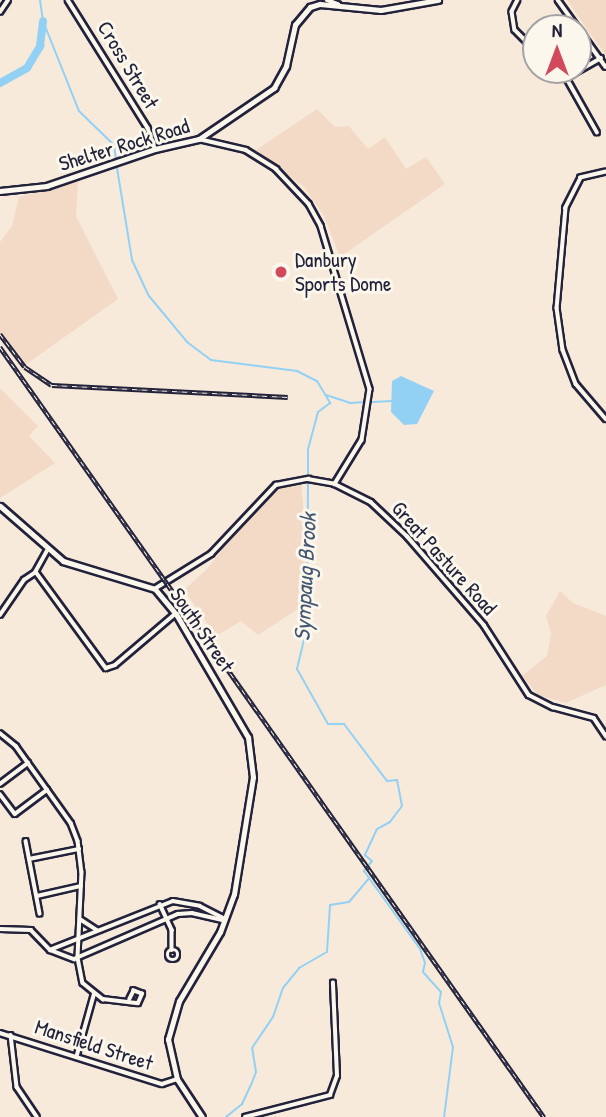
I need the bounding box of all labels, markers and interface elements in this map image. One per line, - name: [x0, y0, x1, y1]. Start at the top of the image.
- north arrow: [522, 14, 592, 84]
- street label: Cross Street: [92, 17, 164, 113]
- text: N: [552, 17, 562, 43]
- street label: Shelter Rock Road: [56, 113, 192, 177]
- place label: Danbury Sports Dome: [295, 247, 391, 297]
- marker: Danbury Sports Dome: [273, 264, 289, 280]
- street label: Great Pasture Road: [386, 496, 502, 620]
- water label: Sympaug Brook: [288, 512, 322, 642]
- street label: South Street: [165, 583, 239, 677]
- street label: Mansfield Street: [32, 1014, 156, 1076]

